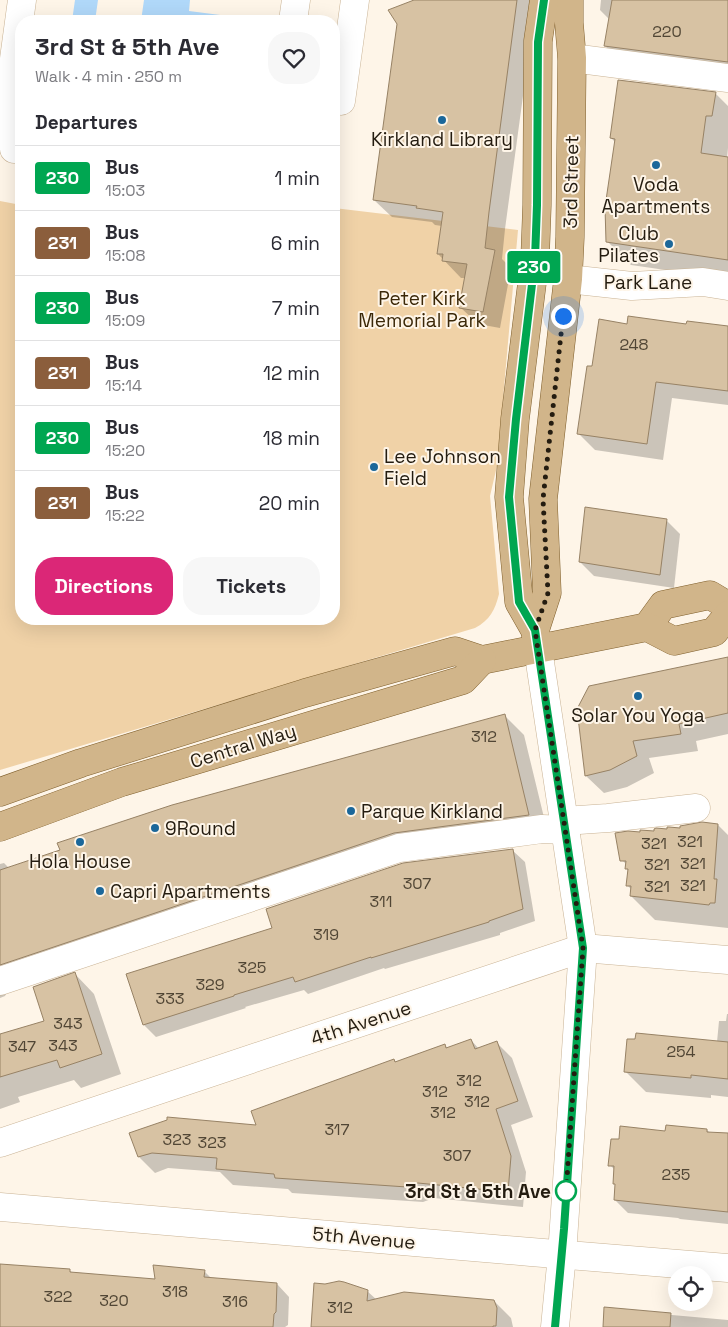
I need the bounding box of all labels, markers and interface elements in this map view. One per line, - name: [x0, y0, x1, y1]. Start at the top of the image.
- house number: 220: [652, 21, 682, 42]
- text: 3rd St & 5th Ave: [35, 31, 220, 62]
- button: heart: [268, 32, 320, 84]
- text: Walk · 4 min · 250 m: [35, 66, 182, 87]
- text: Departures: [35, 110, 138, 135]
- marker: Kirkland Library: [436, 114, 448, 126]
- place label: Kirkland Library: [371, 127, 513, 152]
- street label: 3rd Street: [558, 135, 584, 229]
- text: Bus: [105, 155, 139, 180]
- marker: Voda Apartments: [650, 159, 662, 171]
- text: 230: [46, 166, 79, 189]
- text: 1 min: [275, 166, 320, 191]
- place label: Voda Apartments: [602, 172, 710, 219]
- text: 15:03: [105, 180, 145, 201]
- text: Bus: [105, 220, 139, 245]
- place label: Club Pilates: [598, 221, 659, 268]
- text: 231: [48, 231, 77, 254]
- text: 6 min: [271, 231, 320, 256]
- marker: Club Pilates: [663, 238, 675, 250]
- text: 15:08: [105, 245, 146, 266]
- line badge: 230: [505, 251, 563, 283]
- text: 230: [517, 255, 551, 278]
- street label: Park Lane: [604, 270, 692, 295]
- text: Bus: [105, 285, 139, 310]
- park label: Peter Kirk Memorial Park: [358, 286, 486, 333]
- text: 230: [46, 296, 79, 319]
- text: 7 min: [272, 296, 320, 321]
- your location: [551, 304, 576, 329]
- text: 15:09: [105, 310, 145, 331]
- house number: 248: [619, 334, 649, 355]
- text: Bus: [105, 350, 139, 375]
- text: 231: [48, 361, 77, 384]
- text: 12 min: [263, 361, 320, 386]
- text: 15:14: [105, 375, 142, 396]
- text: Bus: [105, 415, 139, 440]
- text: 230: [46, 426, 79, 449]
- text: 18 min: [263, 426, 320, 451]
- text: 15:20: [105, 440, 145, 461]
- place label: Lee Johnson Field: [384, 444, 501, 491]
- marker: Lee Johnson Field: [368, 461, 380, 473]
- text: Bus: [105, 480, 139, 505]
- text: 231: [48, 491, 77, 514]
- text: 20 min: [259, 491, 320, 516]
- text: 15:22: [105, 505, 145, 526]
- button: Directions: [35, 557, 173, 615]
- button: Tickets: [183, 557, 320, 615]
- marker: Solar You Yoga: [632, 690, 644, 702]
- place label: Solar You Yoga: [571, 703, 705, 728]
- street label: Central Way: [187, 718, 299, 774]
- house number: 312: [471, 726, 497, 747]
- place label: Parque Kirkland: [361, 799, 503, 824]
- marker: Parque Kirkland: [345, 805, 357, 817]
- place label: 9Round: [165, 816, 236, 841]
- marker: 9Round: [149, 822, 161, 834]
- house number: 321: [677, 831, 703, 852]
- house number: 321: [641, 833, 667, 854]
- marker: Hola House: [74, 836, 86, 848]
- place label: Hola House: [29, 849, 131, 874]
- house number: 321: [680, 853, 706, 874]
- house number: 321: [644, 854, 670, 875]
- house number: 307: [403, 873, 431, 894]
- house number: 321: [680, 875, 706, 896]
- house number: 321: [644, 876, 670, 897]
- place label: Capri Apartments: [110, 879, 271, 904]
- marker: Capri Apartments: [94, 885, 106, 897]
- house number: 311: [370, 891, 392, 912]
- house number: 319: [313, 924, 339, 945]
- house number: 325: [238, 957, 266, 978]
- house number: 329: [195, 974, 225, 995]
- house number: 333: [156, 988, 185, 1009]
- street label: 4th Avenue: [308, 995, 414, 1051]
- house number: 343: [53, 1013, 83, 1034]
- house number: 343: [48, 1035, 78, 1056]
- house number: 347: [8, 1036, 36, 1057]
- house number: 254: [666, 1041, 696, 1062]
- house number: 312: [456, 1070, 482, 1091]
- house number: 312: [422, 1081, 448, 1102]
- house number: 312: [464, 1091, 490, 1112]
- house number: 312: [430, 1102, 456, 1123]
- house number: 317: [324, 1119, 350, 1140]
- house number: 323: [163, 1129, 191, 1150]
- house number: 323: [198, 1132, 226, 1153]
- house number: 307: [443, 1145, 471, 1166]
- house number: 235: [662, 1164, 690, 1185]
- place label: 3rd St & 5th Ave: [405, 1179, 551, 1204]
- marker: 3rd St & 5th Ave: [555, 1180, 577, 1202]
- street label: 5th Avenue: [311, 1221, 417, 1255]
- map controls: [668, 1266, 713, 1311]
- button: locate: [668, 1266, 713, 1311]
- house number: 318: [162, 1281, 188, 1302]
- house number: 322: [44, 1286, 72, 1307]
- house number: 320: [99, 1290, 129, 1311]
- house number: 316: [222, 1291, 248, 1312]
- house number: 312: [327, 1297, 353, 1318]

